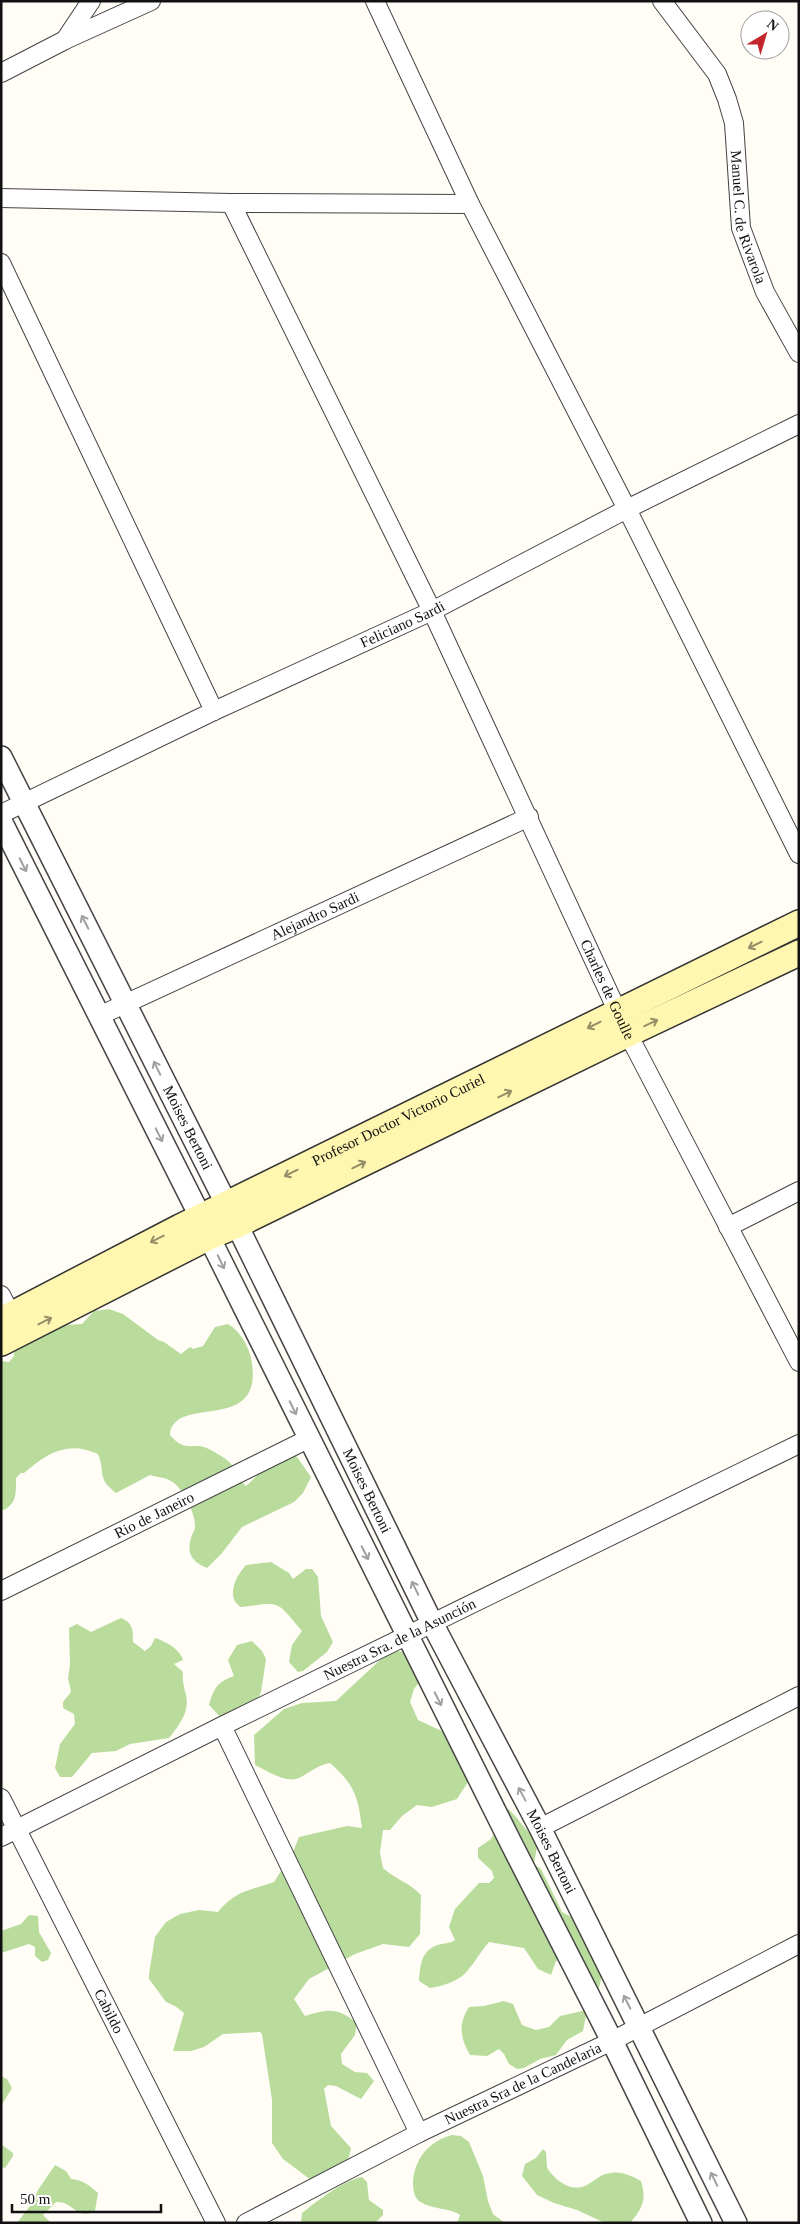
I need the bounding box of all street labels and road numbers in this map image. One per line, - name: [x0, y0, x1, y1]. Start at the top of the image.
- street label: Manuel C. de Rivarola: [728, 150, 769, 286]
- street label: Feliciano Sardi: [358, 598, 447, 651]
- street label: Alejandro Sardi: [268, 889, 362, 943]
- street label: Charles de Goulle: [577, 937, 638, 1043]
- street label: Profesor Doctor Victorio Curiel: [309, 1071, 487, 1169]
- street label: Moises Bertoni: [160, 1083, 216, 1172]
- street label: Moises Bertoni: [340, 1446, 395, 1536]
- street label: Rio de Janeiro: [112, 1489, 197, 1542]
- street label: Nuestra Sra. de la Asunción: [321, 1595, 479, 1683]
- street label: Moises Bertoni: [524, 1806, 579, 1896]
- street label: Cabildo: [91, 1986, 127, 2036]
- street label: Nuestra Sra de la Candelaria: [442, 2039, 604, 2128]

